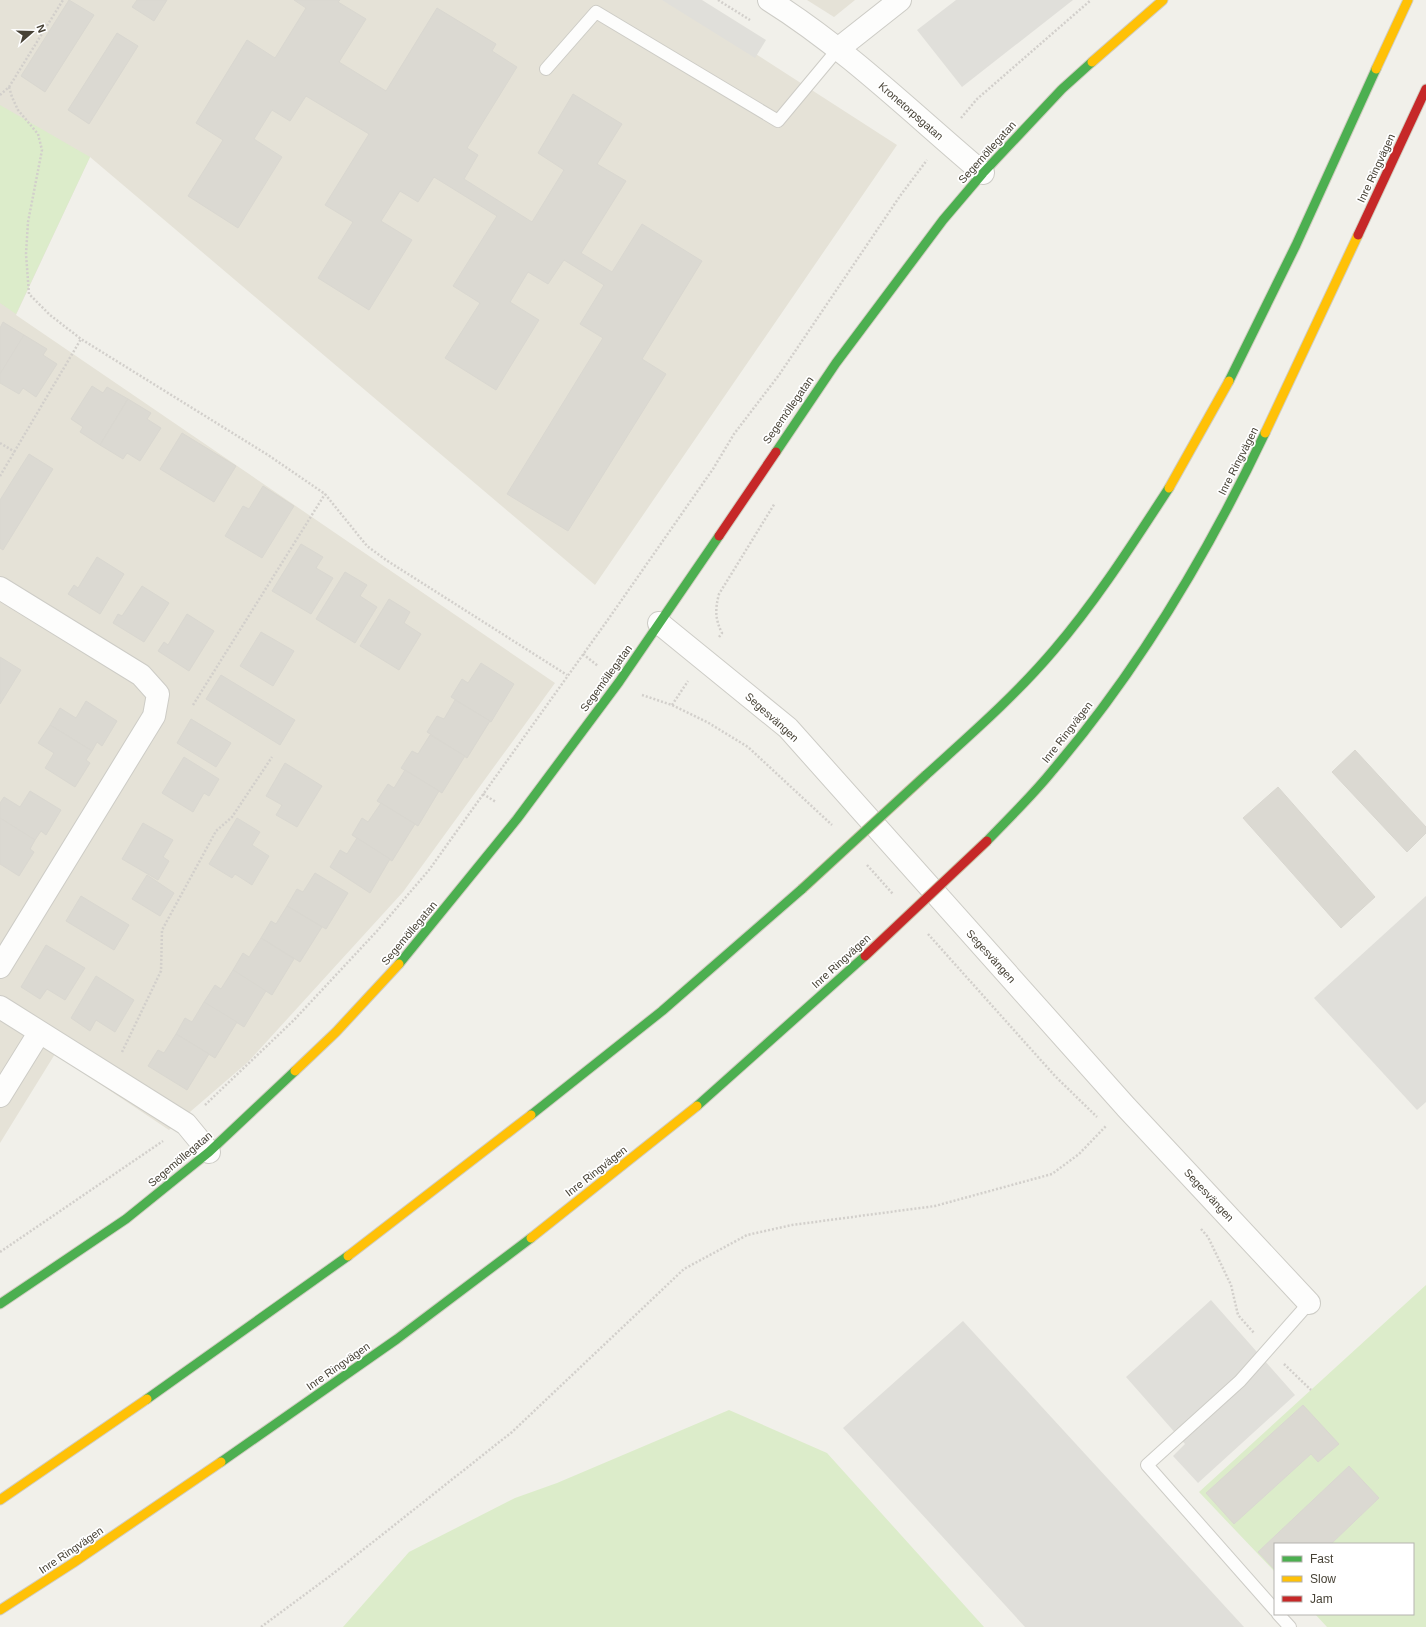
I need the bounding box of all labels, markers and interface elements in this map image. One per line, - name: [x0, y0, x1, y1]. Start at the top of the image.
- north arrow: [12, 12, 52, 52]
- text: N: [34, 23, 48, 34]
- street label: Kronetorpsgatan: [876, 80, 946, 142]
- street label: Segemöllegatan: [956, 118, 1018, 186]
- street label: Inre Ringvägen: [1355, 132, 1397, 204]
- street label: Segemöllegatan: [760, 374, 816, 446]
- street label: Inre Ringvägen: [1216, 425, 1260, 497]
- street label: Segemöllegatan: [578, 642, 634, 714]
- street label: Segesvängen: [743, 690, 801, 744]
- street label: Inre Ringvägen: [1039, 699, 1095, 765]
- street label: Segemöllegatan: [379, 899, 439, 967]
- street label: Segesvängen: [964, 927, 1018, 985]
- street label: Inre Ringvägen: [809, 932, 873, 990]
- street label: Segemöllegatan: [146, 1129, 214, 1189]
- street label: Inre Ringvägen: [563, 1143, 629, 1199]
- street label: Segesvängen: [1182, 1166, 1236, 1224]
- street label: Inre Ringvägen: [304, 1340, 372, 1392]
- street label: Inre Ringvägen: [37, 1524, 105, 1576]
- legend: [1274, 1543, 1414, 1615]
- text: Fast: [1310, 1552, 1334, 1566]
- text: Slow: [1310, 1572, 1336, 1586]
- text: Jam: [1310, 1592, 1333, 1606]

